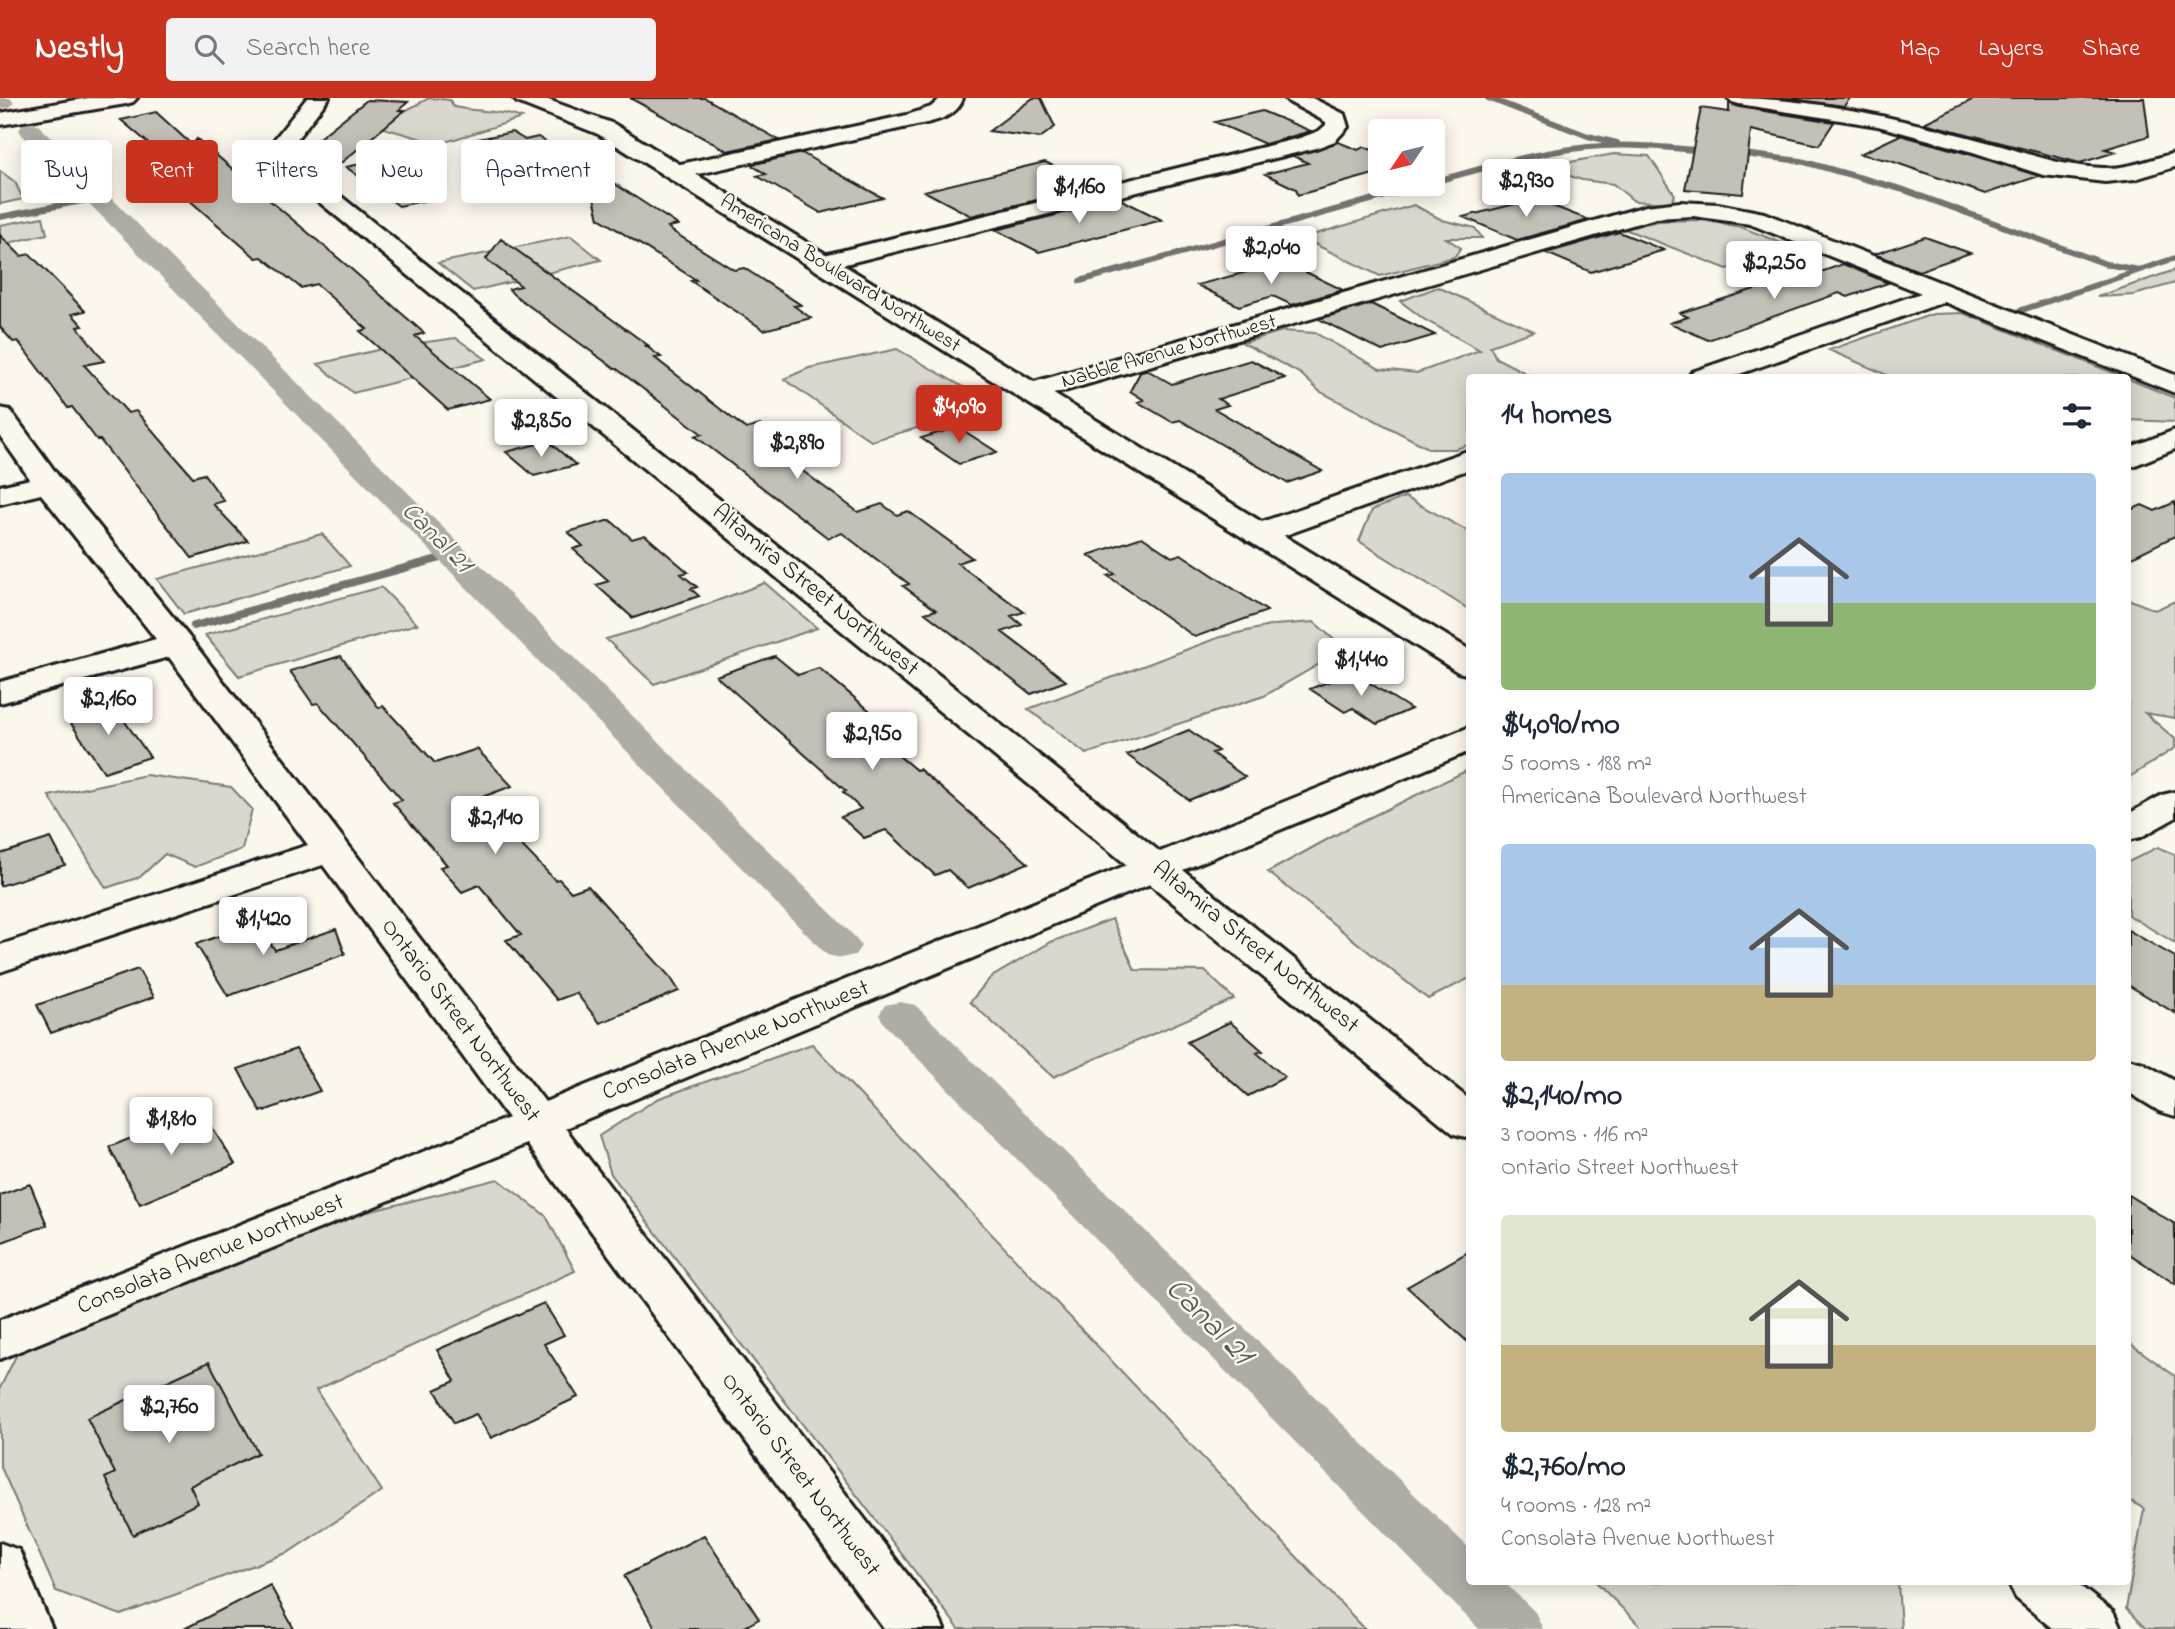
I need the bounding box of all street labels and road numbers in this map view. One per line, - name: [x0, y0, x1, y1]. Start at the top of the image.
- street label: Americana Boulevard Northwest: [714, 187, 966, 361]
- street label: Nabble Avenue Northwest: [1058, 307, 1280, 397]
- street label: Altamira Street Northwest: [704, 496, 926, 686]
- street label: Altamira Street Northwest: [1144, 853, 1366, 1043]
- street label: Ontario Street Northwest: [371, 912, 549, 1130]
- street label: Consolata Avenue Northwest: [597, 971, 875, 1111]
- street label: Consolata Avenue Northwest: [72, 1185, 350, 1325]
- street label: Ontario Street Northwest: [711, 1366, 889, 1584]

